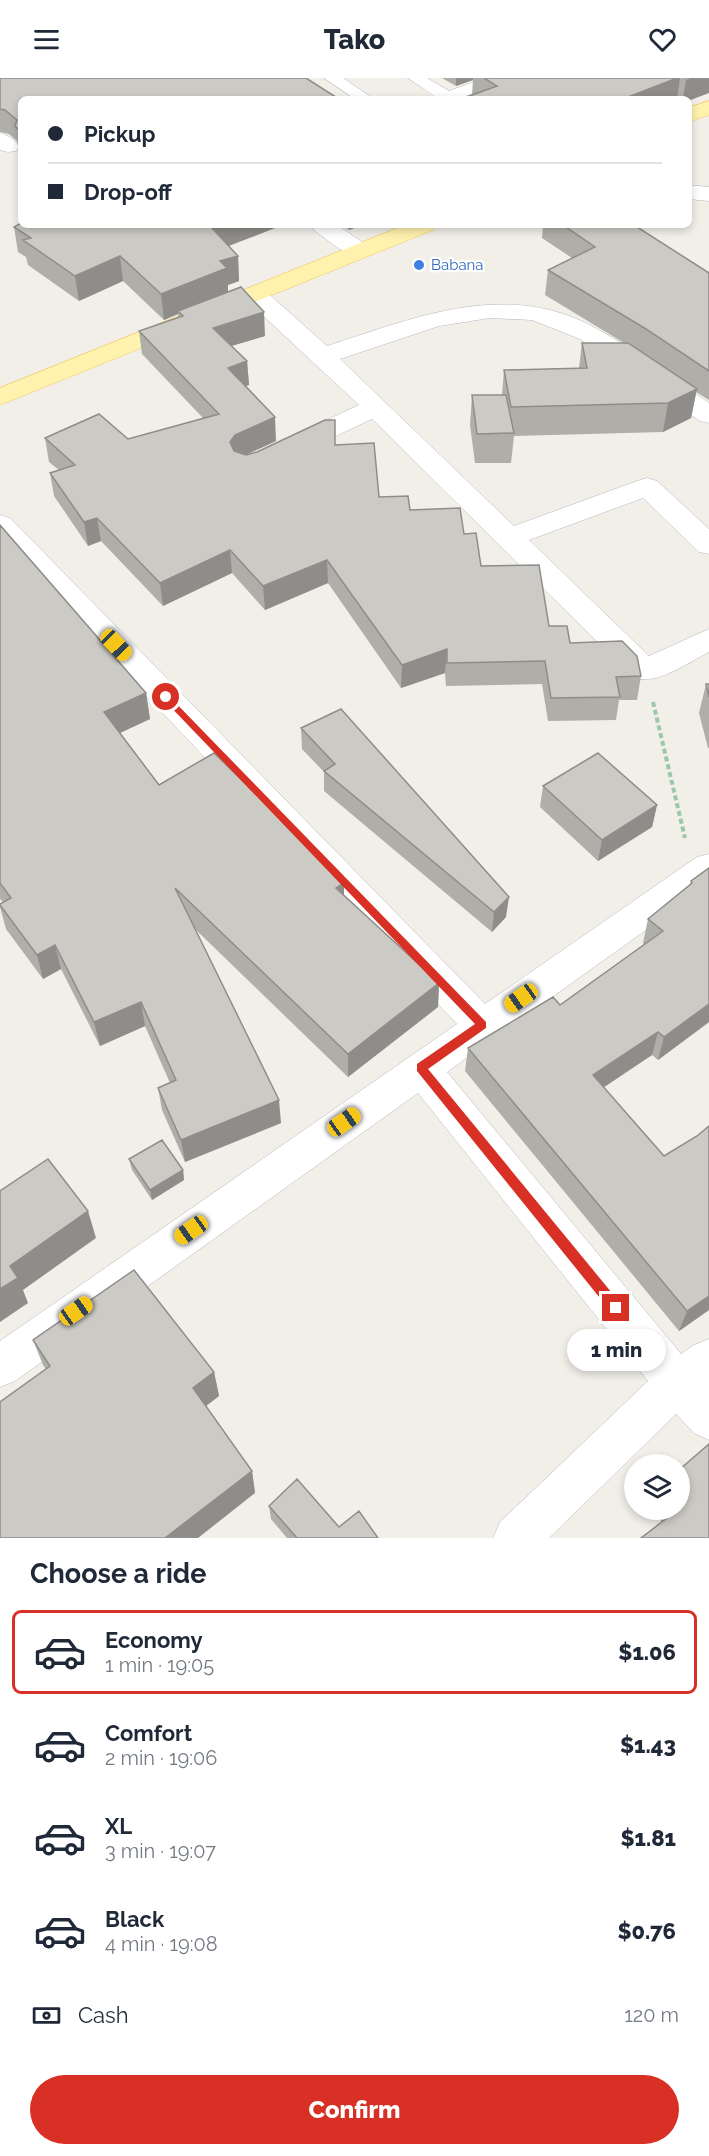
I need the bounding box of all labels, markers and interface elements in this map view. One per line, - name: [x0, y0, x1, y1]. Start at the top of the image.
- icon: menu: [30, 23, 63, 56]
- icon: heart: [646, 23, 679, 56]
- text: Tako: [324, 24, 385, 55]
- text: Pickup: [84, 121, 156, 147]
- text: Drop-off: [84, 179, 172, 205]
- place label: Babana: [431, 256, 484, 274]
- marker: Babana: [412, 258, 426, 272]
- car: [97, 626, 135, 664]
- route start: [152, 683, 179, 710]
- car: [501, 980, 541, 1016]
- car: [324, 1104, 364, 1140]
- car: [171, 1212, 211, 1248]
- car: [56, 1293, 96, 1329]
- route end: [602, 1294, 629, 1321]
- callout: 1 min: [566, 1329, 666, 1371]
- text: 1 min: [591, 1338, 642, 1362]
- map controls: [624, 1454, 690, 1520]
- button: layers: [624, 1454, 690, 1520]
- text: Choose a ride: [30, 1558, 206, 1589]
- icon: car: [33, 1625, 87, 1679]
- text: Economy: [105, 1627, 203, 1653]
- text: $1.06: [618, 1639, 676, 1665]
- text: 1 min · 19:05: [105, 1653, 214, 1677]
- icon: car: [33, 1718, 87, 1772]
- text: Comfort: [105, 1720, 192, 1746]
- text: $1.43: [620, 1732, 676, 1758]
- text: 2 min · 19:06: [105, 1746, 217, 1770]
- icon: car: [33, 1811, 87, 1865]
- text: XL: [105, 1813, 132, 1839]
- text: $1.81: [620, 1825, 676, 1851]
- text: 3 min · 19:07: [105, 1839, 216, 1863]
- icon: car: [33, 1904, 87, 1958]
- text: Black: [105, 1906, 164, 1932]
- text: $0.76: [617, 1918, 676, 1944]
- text: 4 min · 19:08: [105, 1932, 218, 1956]
- icon: cash: [30, 1999, 63, 2032]
- text: Cash: [78, 2002, 129, 2028]
- text: 120 m: [624, 2003, 679, 2027]
- button: Confirm: [30, 2075, 679, 2144]

